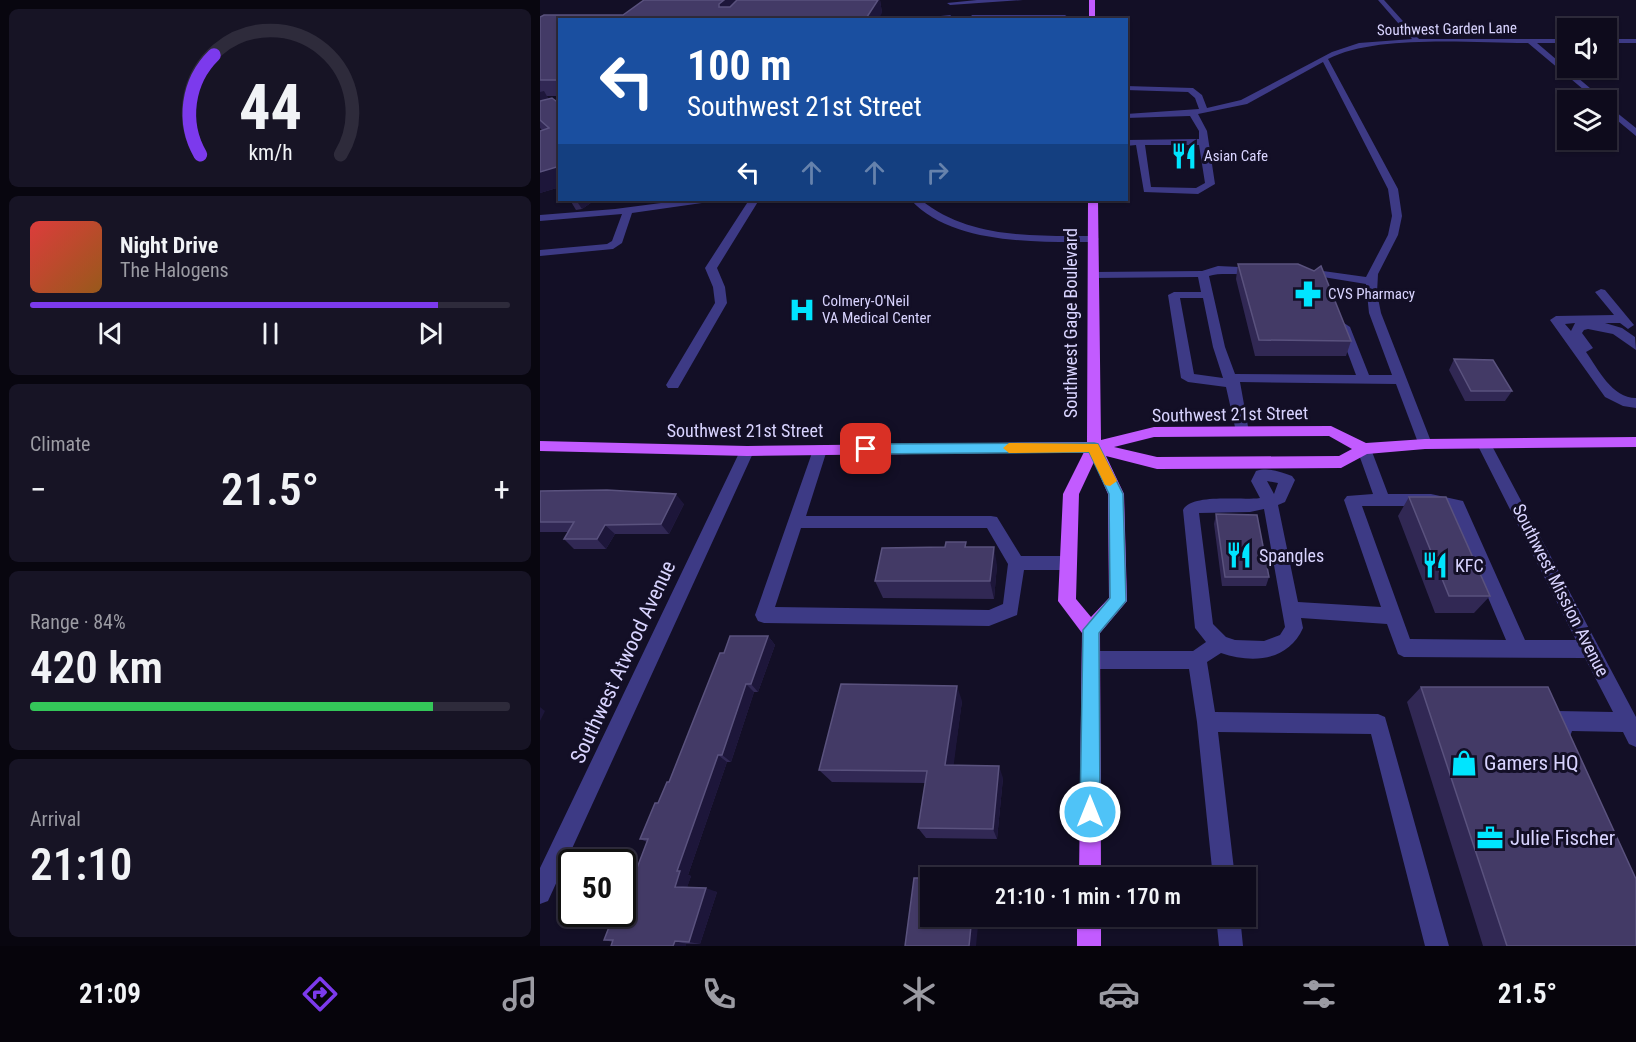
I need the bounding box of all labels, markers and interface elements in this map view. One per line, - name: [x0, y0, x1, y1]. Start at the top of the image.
- map controls: [1557, 18, 1617, 150]
- button: sound: [1557, 18, 1617, 78]
- street label: Southwest Garden Lane: [1377, 19, 1517, 39]
- text: 100 m: [687, 41, 792, 90]
- icon: left: [588, 42, 666, 120]
- text: 44: [238, 71, 302, 144]
- button: layers: [1557, 90, 1617, 150]
- text: Southwest 21st Street: [687, 91, 922, 123]
- text: km/h: [248, 141, 292, 166]
- restaurant icon: Asian Cafe: [1169, 141, 1199, 171]
- place label: Asian Cafe: [1204, 147, 1268, 165]
- icon: left: [732, 156, 765, 189]
- icon: ahead: [795, 156, 828, 189]
- icon: ahead: [858, 156, 891, 189]
- icon: right: [921, 156, 954, 189]
- street label: Southwest Gage Boulevard: [1060, 228, 1081, 418]
- text: Night Drive: [120, 233, 218, 258]
- text: The Halogens: [120, 258, 229, 282]
- pharmacy icon: CVS Pharmacy: [1293, 279, 1323, 309]
- place label: CVS Pharmacy: [1328, 285, 1415, 303]
- place label: Colmery-O'Neil VA Medical Center: [822, 292, 931, 327]
- hospital icon: Colmery-O'Neil VA Medical Center: [787, 295, 817, 325]
- icon: previous: [94, 317, 127, 350]
- icon: pause: [254, 317, 287, 350]
- icon: next: [414, 317, 447, 350]
- street label: Southwest 21st Street: [1152, 402, 1308, 426]
- street label: Southwest 21st Street: [667, 420, 823, 441]
- pin: [840, 423, 891, 474]
- text: Climate: [30, 432, 90, 456]
- icon: arrive: [849, 432, 882, 465]
- text: 21.5°: [221, 463, 319, 516]
- text: −: [30, 470, 47, 509]
- text: +: [494, 470, 510, 509]
- street label: Southwest Mission Avenue: [1508, 500, 1614, 680]
- restaurant icon: Spangles: [1224, 540, 1254, 570]
- place label: Spangles: [1259, 545, 1324, 566]
- restaurant icon: KFC: [1420, 550, 1450, 580]
- place label: KFC: [1455, 555, 1484, 576]
- street label: Southwest Atwood Avenue: [566, 557, 681, 767]
- text: Range · 84%: [30, 610, 126, 634]
- text: 420 km: [30, 641, 163, 694]
- shop icon: Gamers HQ: [1449, 748, 1479, 778]
- place label: Gamers HQ: [1484, 751, 1579, 775]
- position arrow: [1058, 780, 1122, 844]
- text: Arrival: [30, 807, 81, 831]
- office icon: Julie Fischer: [1475, 823, 1505, 853]
- place label: Julie Fischer: [1510, 826, 1615, 850]
- text: 21:10: [30, 838, 132, 891]
- speed limit sign: 50: [558, 849, 636, 927]
- text: 21:10 · 1 min · 170 m: [995, 884, 1181, 909]
- icon: directions: [299, 973, 341, 1015]
- icon: music: [499, 973, 541, 1015]
- icon: phone: [698, 973, 740, 1015]
- icon: climate: [898, 973, 940, 1015]
- icon: car: [1098, 973, 1140, 1015]
- icon: filters: [1298, 973, 1340, 1015]
- text: 21:09: [79, 978, 141, 1010]
- text: 21.5°: [1498, 978, 1557, 1010]

